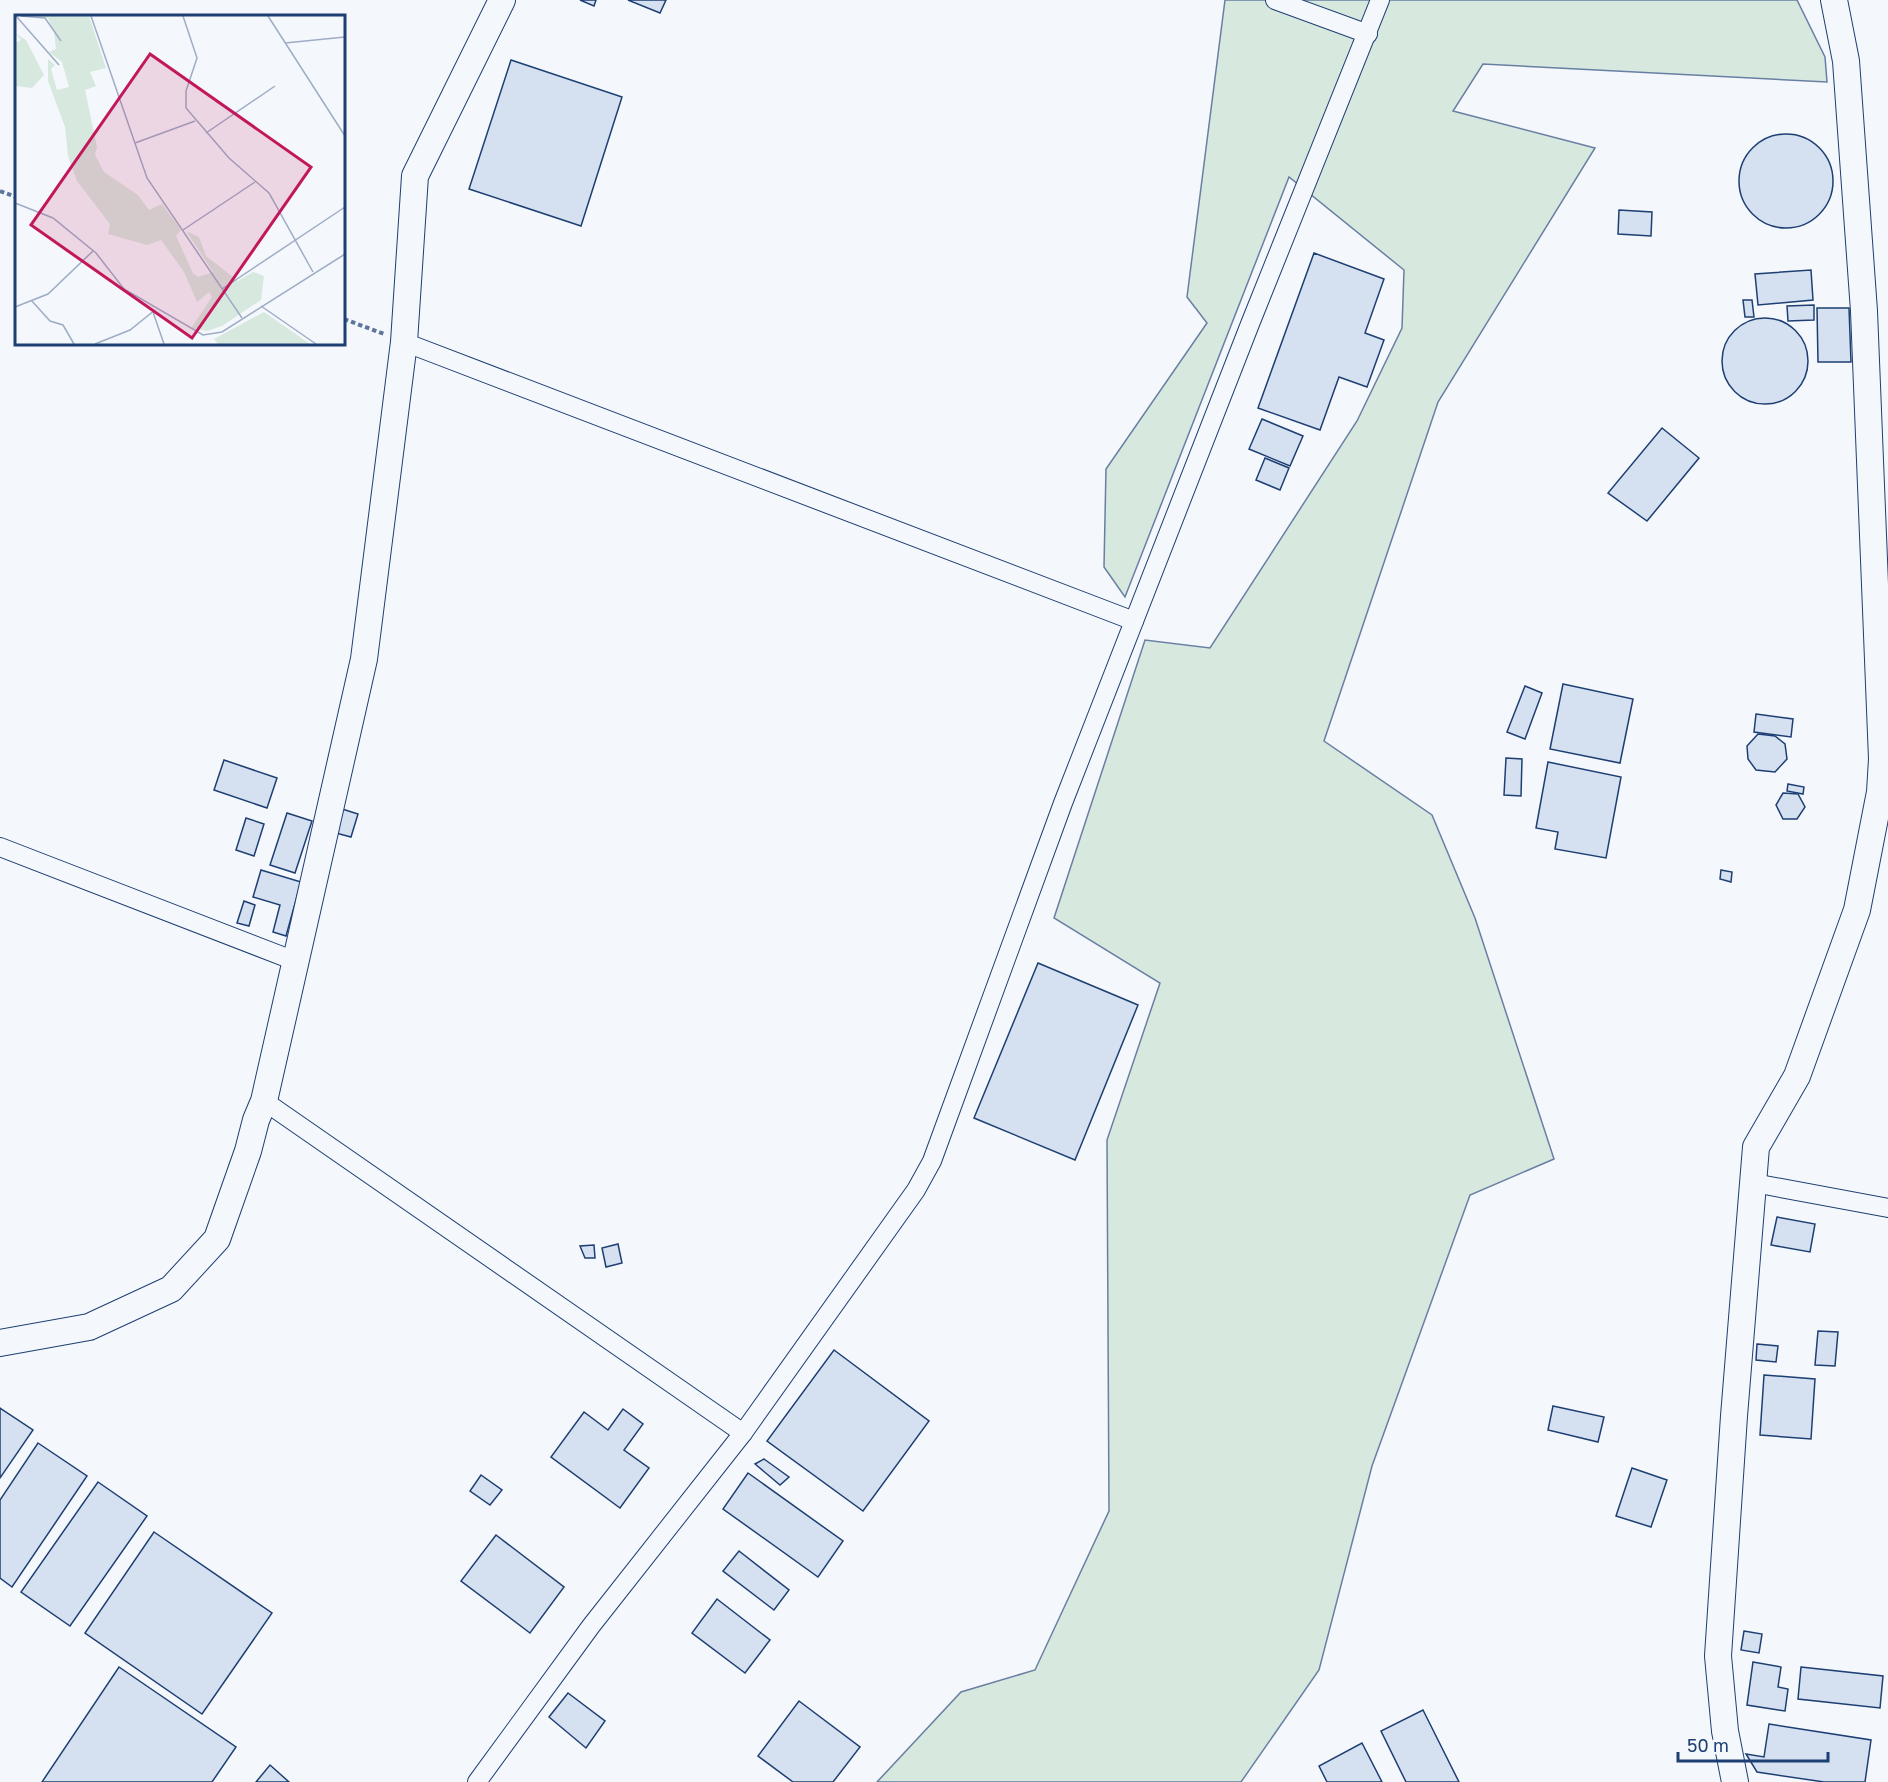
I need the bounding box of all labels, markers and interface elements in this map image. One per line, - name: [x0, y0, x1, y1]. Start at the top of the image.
- inset map: [15, 15, 345, 345]
- scale bar: [1678, 1725, 1828, 1763]
- text: 50 m: [1687, 1734, 1729, 1756]

